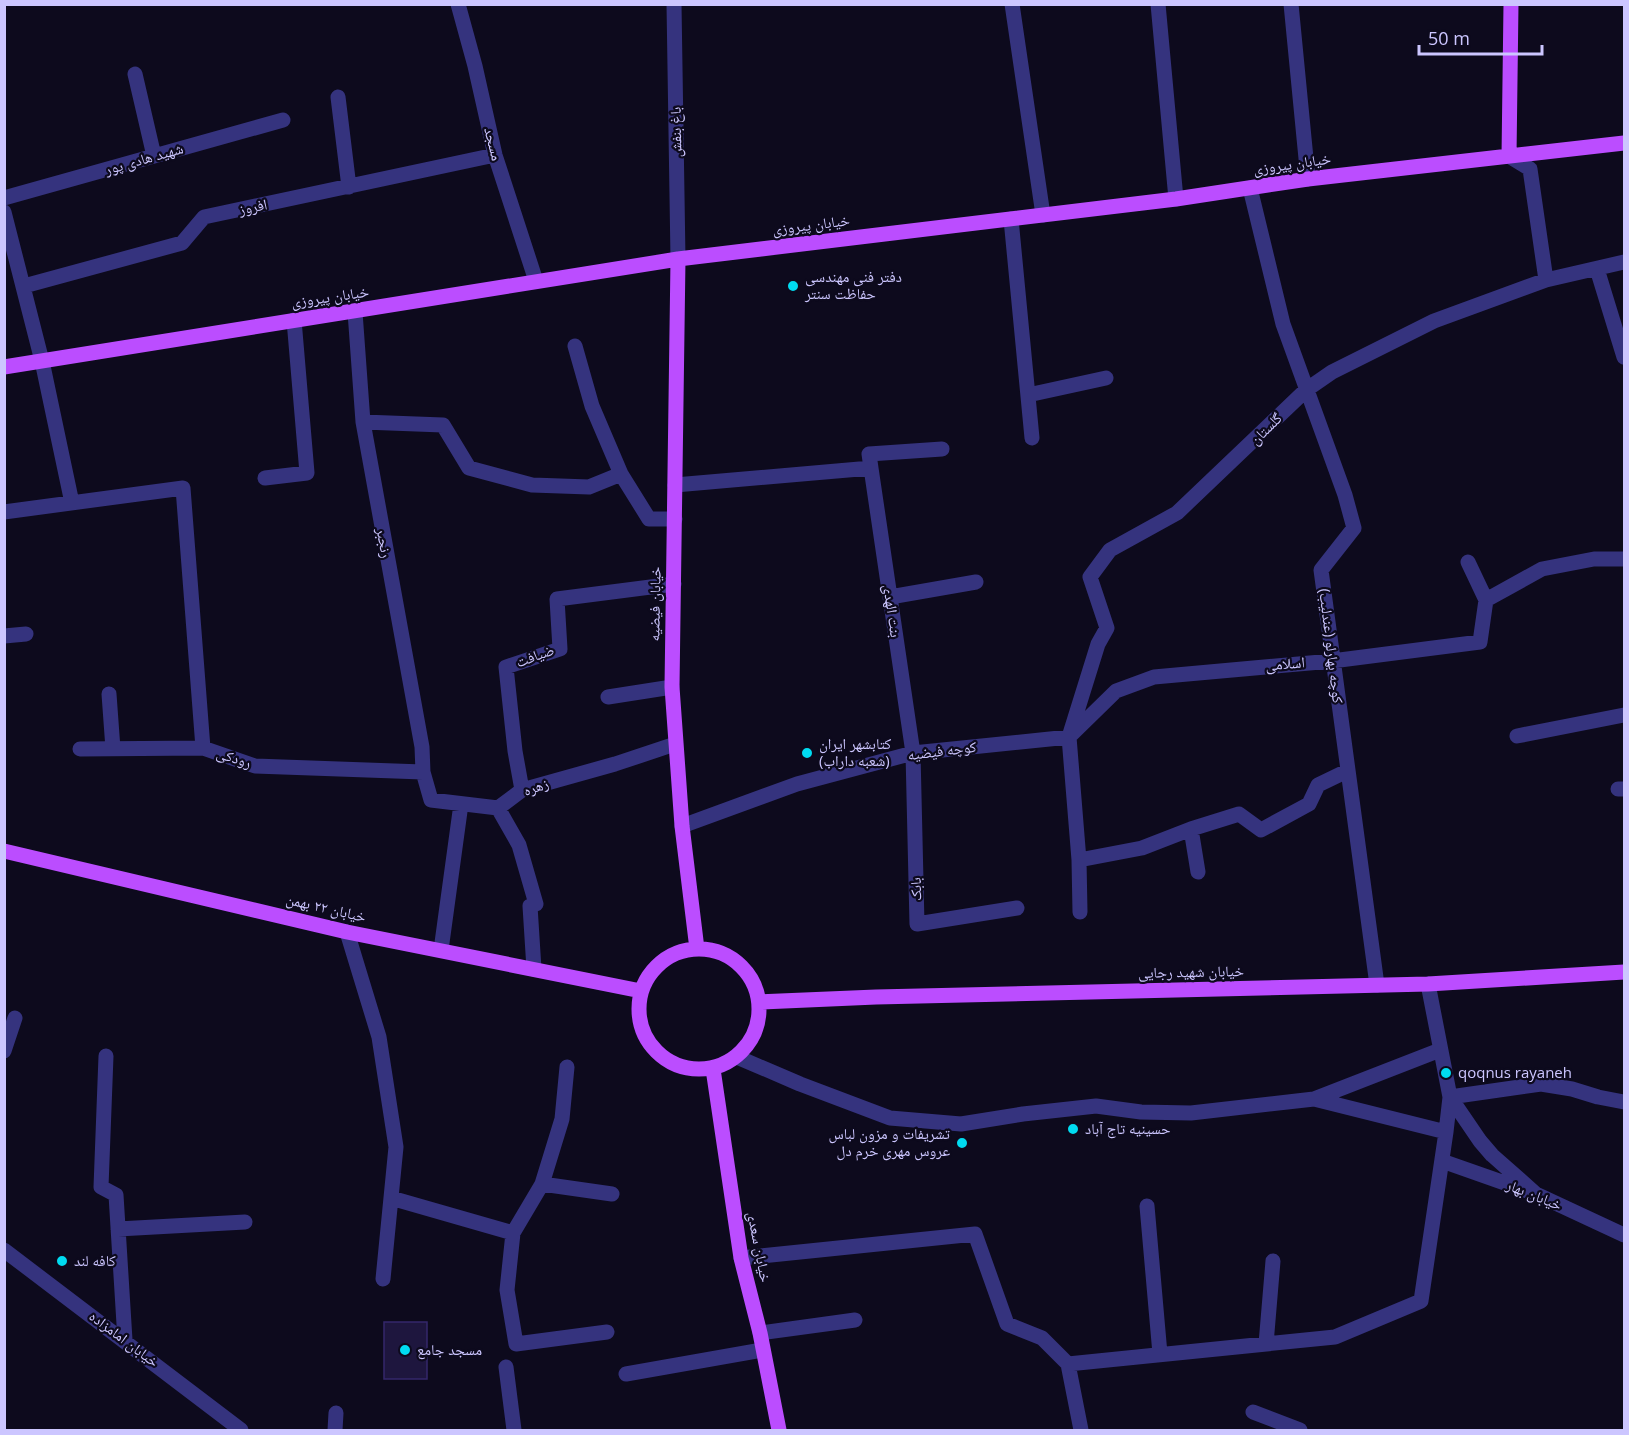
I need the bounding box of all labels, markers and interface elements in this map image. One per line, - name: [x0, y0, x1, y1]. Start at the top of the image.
- scale bar: [1419, 18, 1542, 56]
- text: 50 m: [1428, 26, 1470, 50]
- street label: باغ بنفش: [665, 107, 686, 157]
- street label: مسجد: [480, 125, 508, 163]
- street label: شهید هادی پور: [101, 137, 186, 180]
- street label: خیابان پیروزی: [1252, 148, 1332, 179]
- street label: افروز: [236, 193, 269, 219]
- street label: خیابان پیروزی: [771, 209, 851, 240]
- place label: دفتر فنی مهندسی حفاظت سنتر: [804, 266, 902, 303]
- marker: دفتر فنی مهندسی حفاظت سنتر: [786, 279, 800, 293]
- street label: خیابان پیروزی: [290, 281, 370, 312]
- street label: گلستان: [1245, 408, 1287, 449]
- street label: رنجبر: [372, 525, 398, 560]
- street label: خیابان فیضیه: [643, 566, 666, 642]
- street label: بنت الهدی: [878, 583, 907, 639]
- street label: کوچه بهارلو (عندلیب): [1315, 587, 1349, 705]
- street label: ضیافت: [513, 639, 557, 671]
- street label: اسلامی: [1264, 651, 1306, 676]
- place label: کتابشهر ایران (شعبه داراب): [819, 733, 891, 770]
- street label: کوچه فیضیه: [906, 736, 977, 764]
- street label: رودکی: [214, 742, 254, 773]
- marker: کتابشهر ایران (شعبه داراب): [800, 746, 814, 760]
- street label: زهره: [520, 772, 551, 800]
- street label: بابک: [905, 877, 925, 901]
- street label: خیابان ۲۲ بهمن: [284, 888, 369, 927]
- street label: خیابان شهید رجایی: [1138, 960, 1245, 983]
- place label: qoqnus rayaneh: [1458, 1062, 1572, 1082]
- marker: qoqnus rayaneh: [1439, 1066, 1453, 1080]
- place label: حسینیه تاج آباد: [1085, 1118, 1171, 1139]
- marker: حسینیه تاج آباد: [1066, 1122, 1080, 1136]
- place label: تشریفات و مزون لباس عروس مهری خرم دل: [829, 1123, 951, 1161]
- marker: تشریفات و مزون لباس عروس مهری خرم دل: [955, 1136, 969, 1150]
- street label: خیابان بهار: [1502, 1173, 1566, 1215]
- street label: خیابان سعدی: [742, 1210, 777, 1285]
- place label: كافه لند: [74, 1250, 116, 1270]
- marker: كافه لند: [55, 1254, 69, 1268]
- street label: خیابان امامزاده: [85, 1305, 164, 1372]
- place label: مسجد جامع: [417, 1339, 482, 1360]
- marker: مسجد جامع: [398, 1343, 412, 1357]

